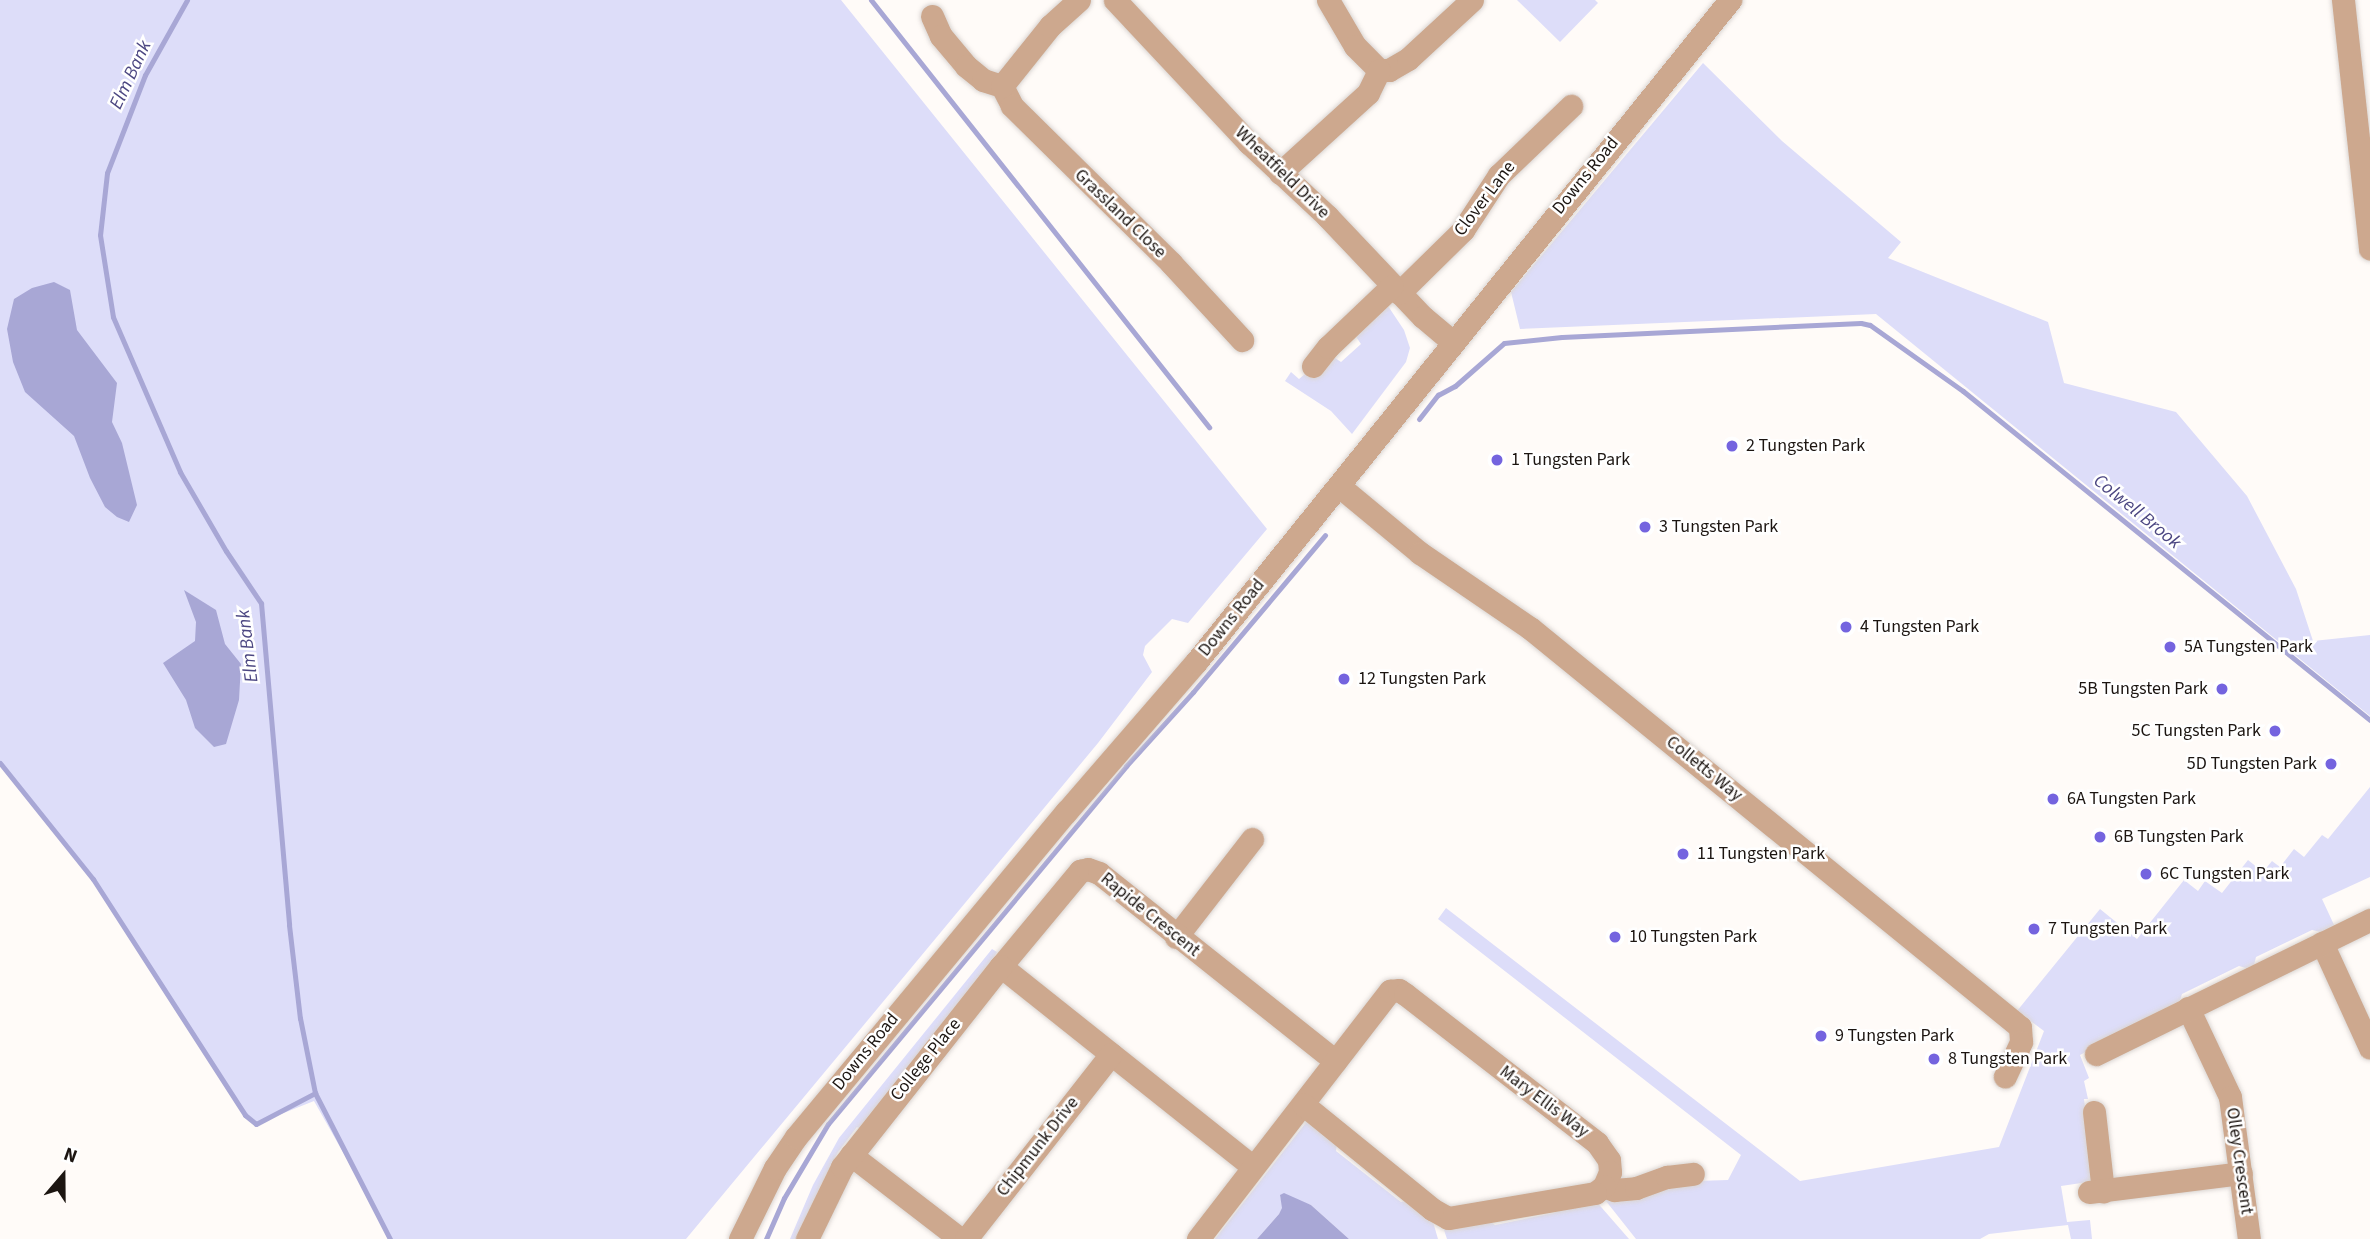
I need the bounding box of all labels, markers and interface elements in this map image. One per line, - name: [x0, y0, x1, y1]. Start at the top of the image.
- water label: Elm Bank: [105, 37, 157, 113]
- street label: Wheatfield Drive: [1230, 122, 1334, 224]
- street label: Downs Road: [1548, 133, 1624, 219]
- street label: Clover Lane: [1450, 157, 1520, 241]
- street label: Grassland Close: [1070, 165, 1170, 263]
- place label: 2 Tungsten Park: [1746, 435, 1865, 457]
- marker: 2 Tungsten Park: [1724, 438, 1740, 454]
- place label: 1 Tungsten Park: [1511, 449, 1630, 471]
- marker: 1 Tungsten Park: [1489, 452, 1505, 468]
- water label: Colwell Brook: [2089, 470, 2185, 554]
- place label: 3 Tungsten Park: [1659, 516, 1778, 538]
- marker: 3 Tungsten Park: [1637, 519, 1653, 535]
- street label: Downs Road: [1194, 575, 1270, 661]
- water label: Elm Bank: [232, 608, 264, 684]
- place label: 4 Tungsten Park: [1860, 616, 1979, 638]
- marker: 4 Tungsten Park: [1838, 619, 1854, 635]
- place label: 5A Tungsten Park: [2184, 636, 2313, 658]
- marker: 5A Tungsten Park: [2162, 639, 2178, 655]
- place label: 12 Tungsten Park: [1358, 668, 1486, 690]
- marker: 12 Tungsten Park: [1336, 671, 1352, 687]
- place label: 5B Tungsten Park: [2078, 678, 2208, 700]
- marker: 5B Tungsten Park: [2214, 681, 2230, 697]
- place label: 5C Tungsten Park: [2132, 720, 2261, 742]
- marker: 5C Tungsten Park: [2267, 723, 2283, 739]
- street label: Colletts Way: [1661, 732, 1747, 806]
- place label: 5D Tungsten Park: [2187, 753, 2317, 775]
- marker: 5D Tungsten Park: [2323, 756, 2339, 772]
- place label: 6A Tungsten Park: [2067, 788, 2196, 810]
- marker: 6A Tungsten Park: [2045, 791, 2061, 807]
- place label: 6B Tungsten Park: [2114, 826, 2244, 848]
- marker: 6B Tungsten Park: [2092, 829, 2108, 845]
- place label: 11 Tungsten Park: [1697, 843, 1825, 865]
- marker: 11 Tungsten Park: [1675, 846, 1691, 862]
- place label: 6C Tungsten Park: [2160, 863, 2289, 885]
- marker: 6C Tungsten Park: [2138, 866, 2154, 882]
- street label: Rapide Crescent: [1096, 868, 1204, 962]
- place label: 7 Tungsten Park: [2048, 918, 2167, 940]
- marker: 7 Tungsten Park: [2026, 921, 2042, 937]
- place label: 10 Tungsten Park: [1629, 926, 1757, 948]
- marker: 10 Tungsten Park: [1607, 929, 1623, 945]
- street label: Downs Road: [828, 1009, 904, 1095]
- street label: College Place: [886, 1014, 966, 1106]
- place label: 9 Tungsten Park: [1835, 1025, 1954, 1047]
- marker: 9 Tungsten Park: [1813, 1028, 1829, 1044]
- place label: 8 Tungsten Park: [1948, 1048, 2067, 1070]
- marker: 8 Tungsten Park: [1926, 1051, 1942, 1067]
- street label: Mary Ellis Way: [1495, 1061, 1593, 1143]
- street label: Chipmunk Drive: [992, 1093, 1084, 1201]
- street label: Olley Crescent: [2221, 1106, 2257, 1216]
- north arrow: [28, 1141, 98, 1211]
- text: N: [60, 1141, 81, 1171]

